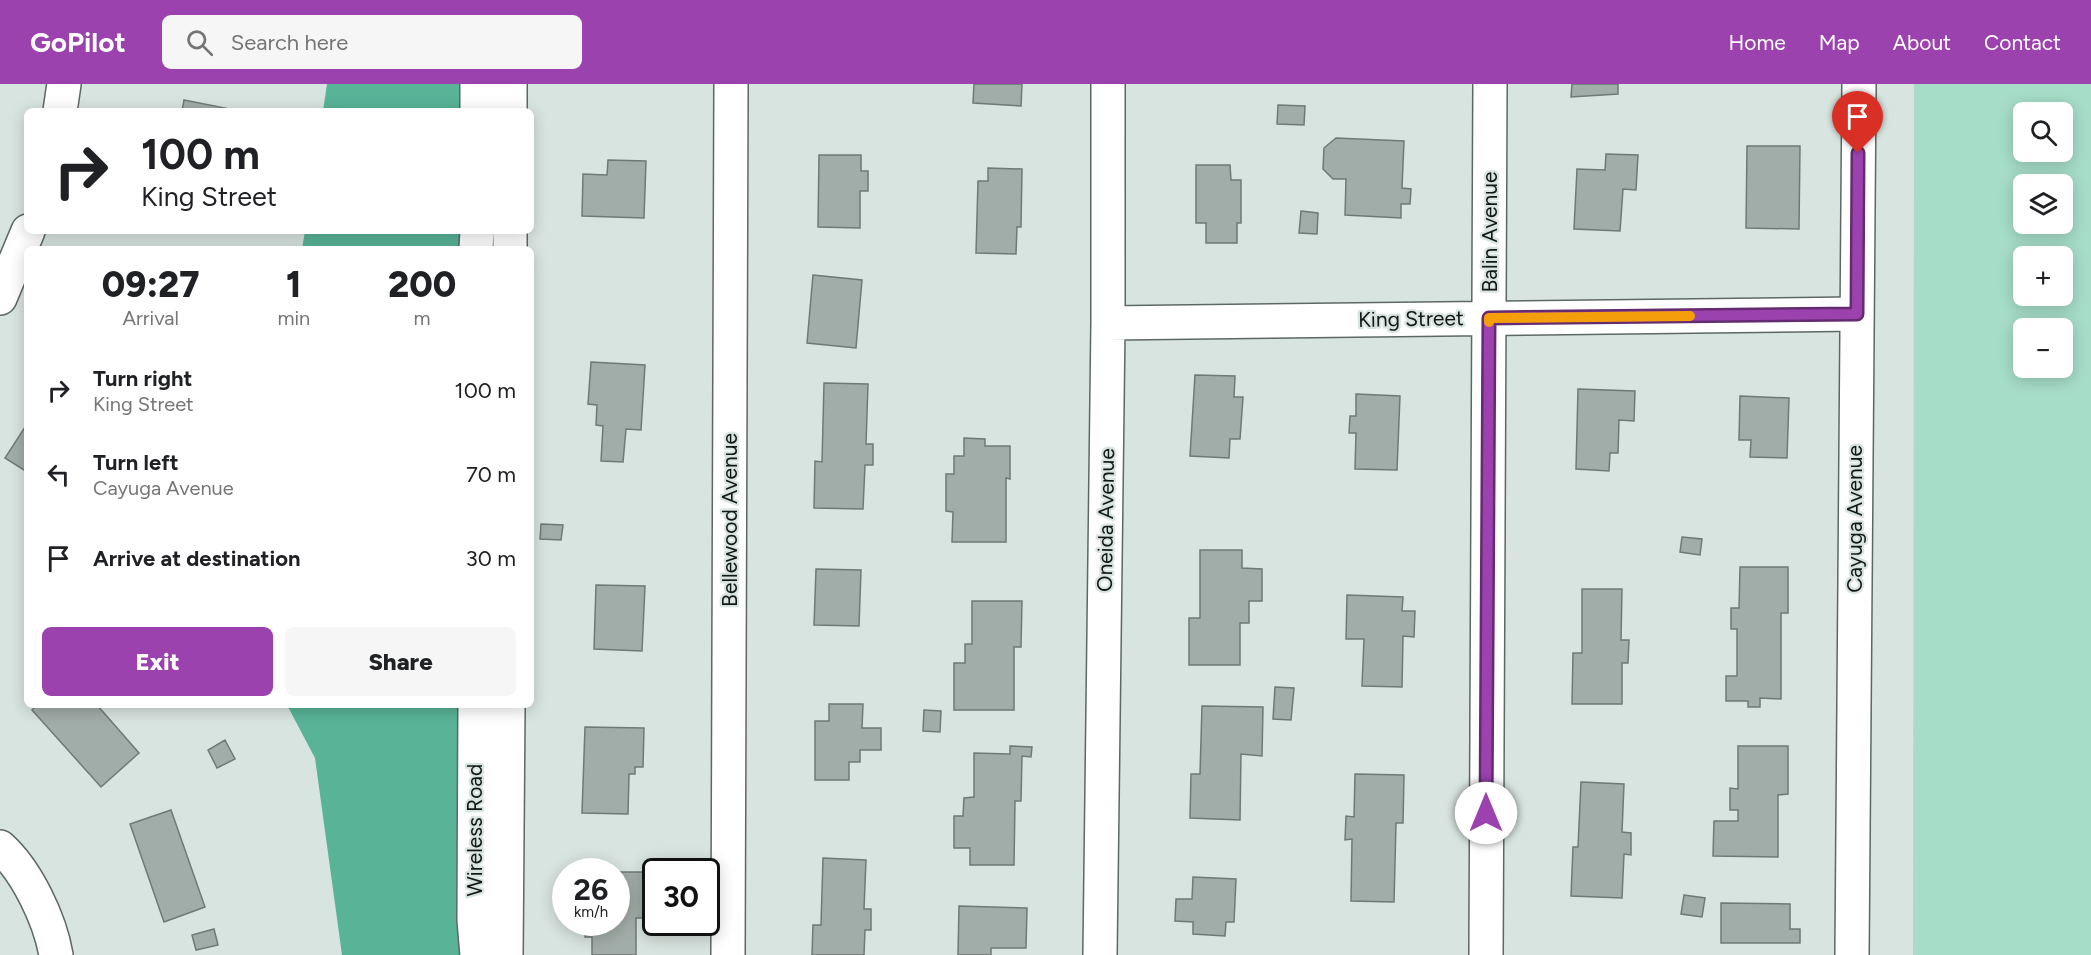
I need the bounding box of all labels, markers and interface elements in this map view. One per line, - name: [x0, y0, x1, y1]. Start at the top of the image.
- search box: [162, 15, 582, 69]
- text: GoPilot: [30, 25, 126, 59]
- icon: search: [183, 26, 216, 59]
- text: Search here: [231, 29, 348, 56]
- text: Home: [1729, 30, 1786, 55]
- text: Map: [1819, 30, 1860, 55]
- text: About: [1893, 30, 1951, 55]
- text: Contact: [1984, 30, 2061, 55]
- pin: [1832, 91, 1883, 153]
- icon: arrive: [1841, 100, 1874, 133]
- map controls: [2013, 102, 2073, 378]
- button: search: [2013, 102, 2073, 162]
- text: 100 m: [141, 129, 260, 180]
- icon: right: [42, 132, 120, 210]
- street label: Balin Avenue: [1477, 172, 1502, 292]
- button: layers: [2013, 174, 2073, 234]
- text: King Street: [141, 180, 277, 213]
- button: +: [2013, 246, 2073, 306]
- text: 09:27: [102, 263, 200, 306]
- text: 1: [286, 263, 301, 306]
- text: 200: [388, 263, 456, 306]
- street label: King Street: [1358, 305, 1464, 332]
- text: Arrival: [122, 306, 179, 330]
- text: min: [277, 306, 310, 330]
- text: m: [414, 306, 431, 330]
- button: −: [2013, 318, 2073, 378]
- text: Turn right: [93, 365, 192, 392]
- icon: right: [42, 374, 75, 407]
- text: 100 m: [455, 377, 516, 404]
- text: King Street: [93, 392, 194, 416]
- street label: Bellewood Avenue: [717, 433, 742, 607]
- street label: Cayuga Avenue: [1842, 445, 1867, 593]
- street label: Oneida Avenue: [1092, 448, 1119, 592]
- text: Turn left: [93, 449, 179, 476]
- icon: left: [42, 458, 75, 491]
- text: 70 m: [466, 461, 516, 488]
- text: Cayuga Avenue: [93, 476, 234, 500]
- icon: arrive: [42, 542, 75, 575]
- text: Arrive at destination: [93, 545, 301, 572]
- text: 30 m: [466, 545, 516, 572]
- button: Exit: [42, 627, 273, 696]
- button: Share: [285, 627, 516, 696]
- street label: Wireless Road: [462, 764, 487, 896]
- position arrow: [1454, 781, 1518, 845]
- speed limit sign: 30: [642, 858, 720, 936]
- text: 26: [574, 871, 608, 908]
- text: km/h: [574, 903, 608, 921]

